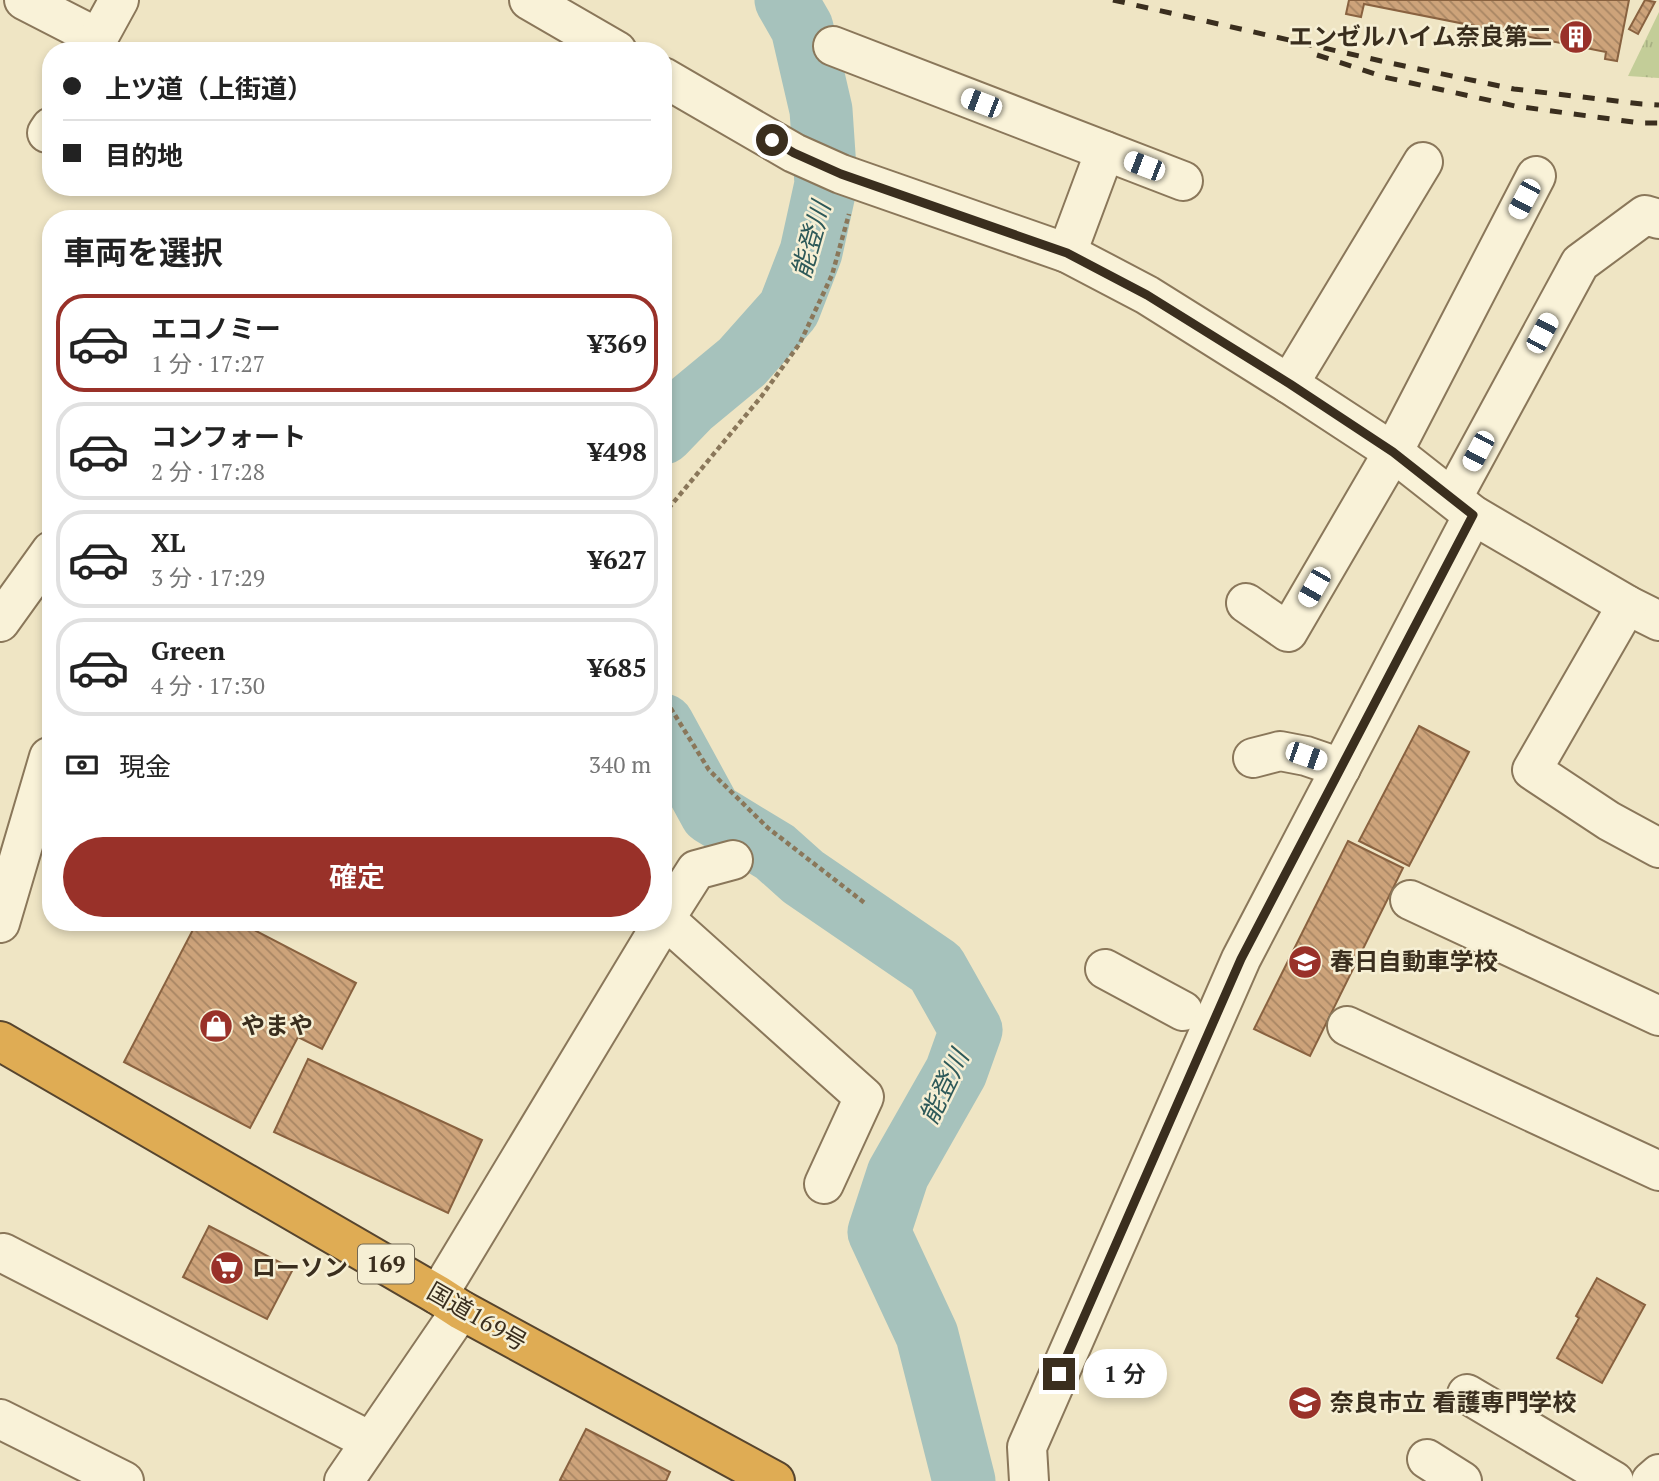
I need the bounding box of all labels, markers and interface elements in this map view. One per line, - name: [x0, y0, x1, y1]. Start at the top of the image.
- building icon: エンゼルハイム奈良第二: [1557, 18, 1595, 56]
- place label: エンゼルハイム奈良第二: [1289, 20, 1552, 52]
- text: 上ツ道（上街道）: [105, 71, 313, 105]
- car: [958, 86, 1005, 120]
- route start: [756, 124, 788, 156]
- text: 目的地: [105, 138, 183, 172]
- car: [1121, 149, 1168, 183]
- car: [1505, 176, 1544, 222]
- water label: 能登川: [783, 195, 838, 282]
- text: 車両を選択: [63, 231, 223, 273]
- car: [1523, 310, 1562, 356]
- text: エコノミー: [151, 311, 281, 345]
- icon: car: [67, 312, 130, 375]
- text: ¥369: [588, 326, 647, 360]
- text: 1 分 · 17:27: [151, 348, 265, 379]
- text: コンフォート: [151, 419, 306, 453]
- icon: car: [67, 420, 130, 483]
- car: [1459, 428, 1498, 474]
- text: ¥498: [588, 434, 647, 468]
- text: 2 分 · 17:28: [151, 456, 265, 487]
- text: XL: [151, 525, 185, 559]
- icon: car: [67, 528, 130, 591]
- text: ¥627: [588, 542, 647, 576]
- text: 3 分 · 17:29: [151, 562, 265, 593]
- car: [1295, 564, 1334, 610]
- text: Green: [151, 633, 225, 667]
- icon: car: [67, 636, 130, 699]
- text: ¥685: [588, 650, 647, 684]
- text: 4 分 · 17:30: [151, 670, 265, 701]
- car: [1283, 739, 1330, 773]
- icon: cash: [63, 746, 101, 784]
- text: 現金: [119, 749, 171, 783]
- text: 340 m: [589, 749, 651, 780]
- button: 確定: [63, 837, 651, 917]
- school or university icon: 春日自動車学校: [1286, 943, 1324, 981]
- place label: 春日自動車学校: [1330, 945, 1498, 977]
- shop icon: やまや: [197, 1007, 235, 1045]
- place label: やまや: [241, 1009, 313, 1041]
- water label: 能登川: [911, 1041, 977, 1129]
- road number: 169: [358, 1245, 414, 1284]
- supermarket icon: ローソン: [208, 1249, 246, 1287]
- place label: ローソン: [252, 1251, 348, 1283]
- street label: 国道169号: [422, 1275, 533, 1358]
- callout: 1 分: [1084, 1350, 1168, 1398]
- route end: [1043, 1358, 1075, 1390]
- text: 1 分: [1104, 1358, 1146, 1389]
- school or university icon: 奈良市立 看護専門学校: [1286, 1384, 1324, 1422]
- place label: 奈良市立 看護専門学校: [1330, 1386, 1576, 1418]

